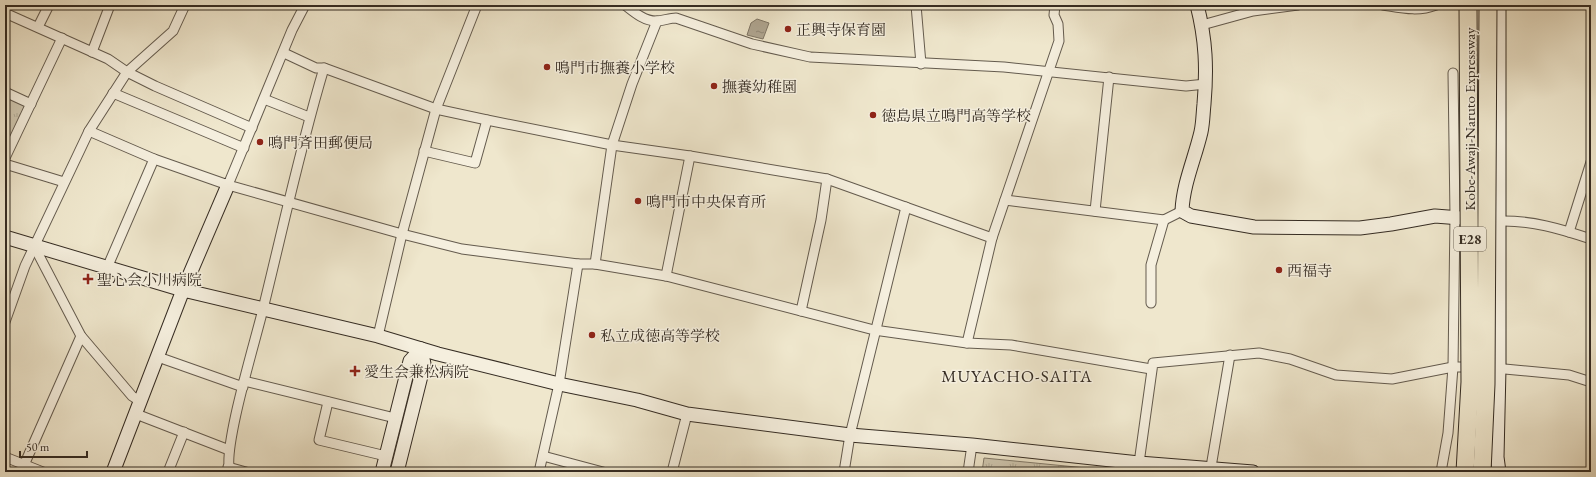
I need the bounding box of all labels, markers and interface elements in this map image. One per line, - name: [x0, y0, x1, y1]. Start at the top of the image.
- place label: 正興寺保育園: [796, 20, 886, 39]
- marker: 正興寺保育園: [783, 24, 793, 34]
- street label: Kobe-Awaji-Naruto Expressway: [1460, 27, 1479, 211]
- place label: 鳴門市撫養小学校: [555, 58, 675, 77]
- marker: 鳴門市撫養小学校: [542, 62, 552, 72]
- place label: 撫養幼稚園: [722, 77, 797, 96]
- marker: 撫養幼稚園: [709, 81, 719, 91]
- place label: 徳島県立鳴門高等学校: [881, 106, 1031, 125]
- marker: 徳島県立鳴門高等学校: [868, 110, 878, 120]
- place label: 鳴門斉田郵便局: [268, 133, 373, 152]
- marker: 鳴門斉田郵便局: [255, 137, 265, 147]
- place label: 鳴門市中央保育所: [646, 192, 766, 211]
- marker: 鳴門市中央保育所: [633, 196, 643, 206]
- road number: E28: [1454, 227, 1486, 251]
- place label: 西福寺: [1287, 261, 1332, 280]
- marker: 西福寺: [1274, 265, 1284, 275]
- place label: 聖心会小川病院: [97, 270, 202, 289]
- marker: 聖心会小川病院: [82, 273, 94, 285]
- place label: 私立成徳高等学校: [600, 326, 720, 345]
- marker: 私立成徳高等学校: [587, 330, 597, 340]
- place label: 愛生会兼松病院: [364, 362, 469, 381]
- marker: 愛生会兼松病院: [349, 365, 361, 377]
- district label: MUYACHO-SAITA: [941, 365, 1093, 387]
- scale bar: [20, 433, 87, 459]
- text: 50 m: [26, 439, 50, 455]

